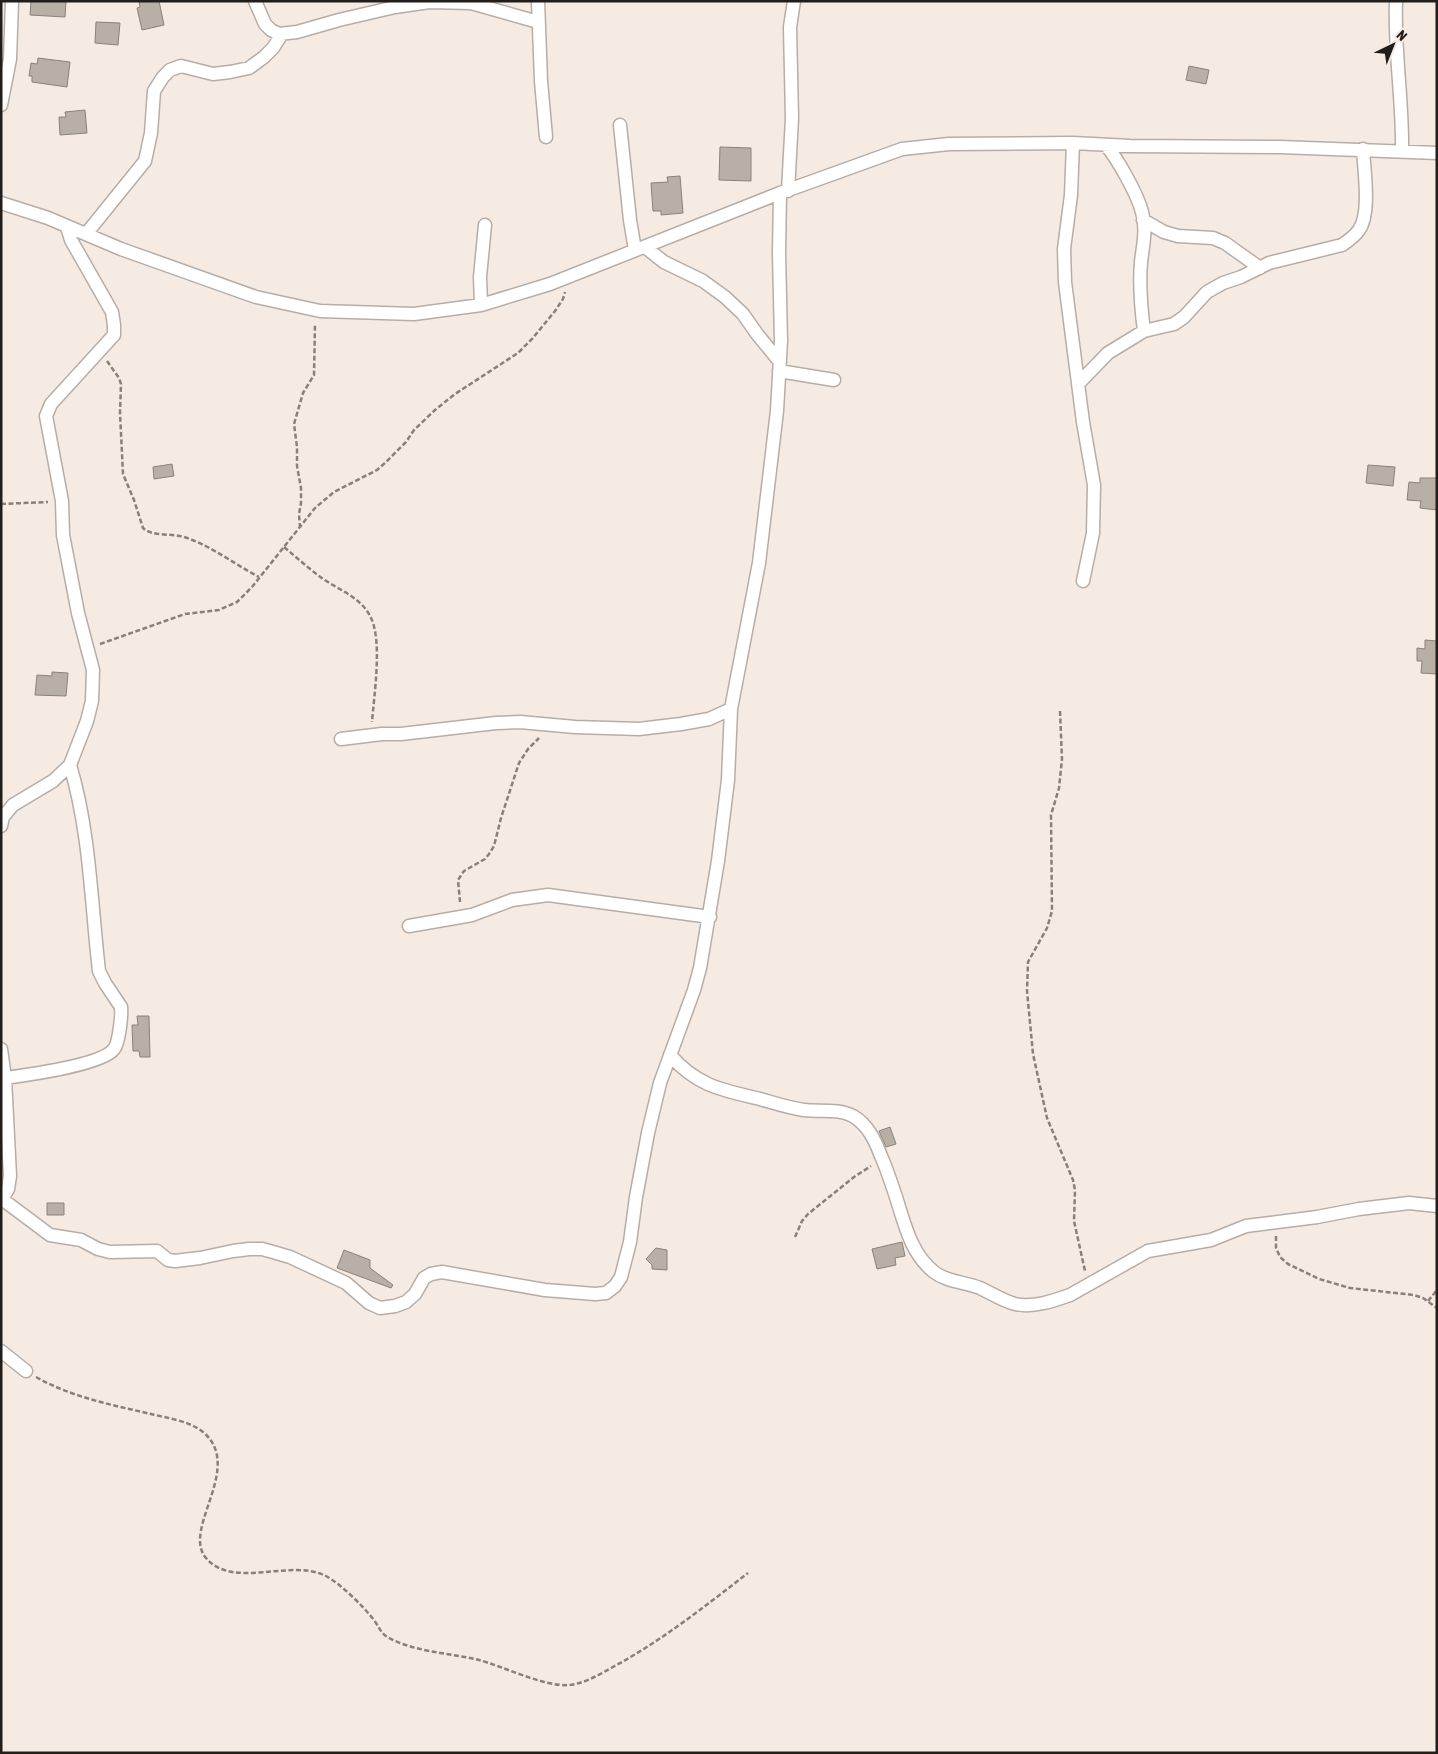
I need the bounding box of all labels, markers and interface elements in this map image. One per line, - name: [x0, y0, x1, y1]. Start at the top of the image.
- north arrow: [1368, 20, 1418, 70]
- text: N: [1393, 27, 1410, 44]

